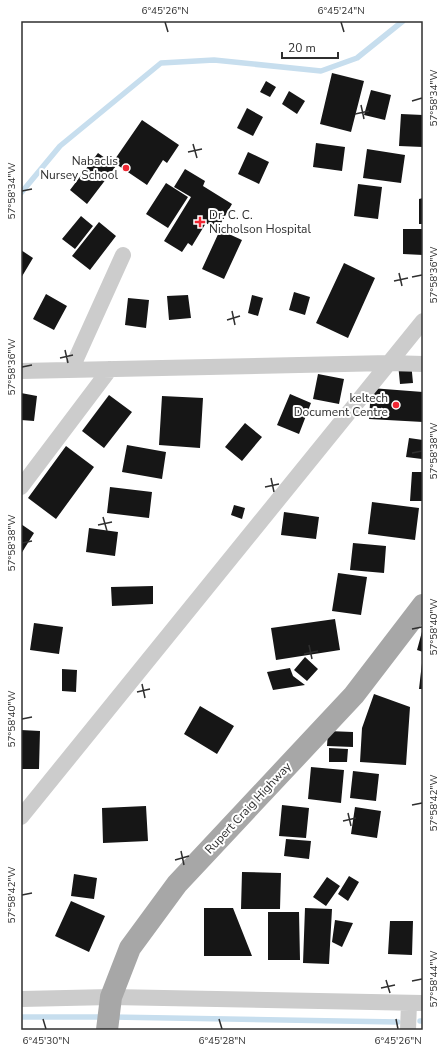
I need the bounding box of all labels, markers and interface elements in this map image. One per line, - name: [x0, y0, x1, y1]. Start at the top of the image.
- text: 6°45'26"N: [141, 4, 189, 18]
- text: 6°45'24"N: [317, 4, 365, 18]
- scale bar: [282, 34, 338, 60]
- text: 20 m: [288, 40, 316, 56]
- text: 57°58'34"W: [427, 70, 441, 126]
- place label: Nabaclis Nursey School: [40, 153, 118, 183]
- text: 57°58'34"W: [5, 163, 19, 219]
- marker: Nabaclis Nursey School: [121, 163, 131, 173]
- place label: Dr. C. C. Nicholson Hospital: [209, 207, 311, 237]
- marker: Dr. C. C. Nicholson Hospital: [194, 216, 206, 228]
- text: 57°58'36"W: [427, 247, 441, 303]
- text: 57°58'36"W: [5, 339, 19, 395]
- place label: keltech Document Centre: [294, 390, 388, 420]
- marker: keltech Document Centre: [391, 400, 401, 410]
- text: 57°58'38"W: [427, 423, 441, 479]
- text: 57°58'38"W: [5, 515, 19, 571]
- text: 57°58'40"W: [427, 599, 441, 655]
- text: 57°58'40"W: [5, 691, 19, 747]
- street label: Rupert Craig Highway: [201, 758, 295, 857]
- text: 57°58'42"W: [427, 775, 441, 831]
- text: 57°58'42"W: [5, 867, 19, 923]
- text: 57°58'44"W: [427, 951, 441, 1007]
- text: 6°45'30"N: [22, 1034, 70, 1048]
- text: 6°45'28"N: [198, 1034, 246, 1048]
- text: 6°45'26"N: [374, 1034, 422, 1048]

